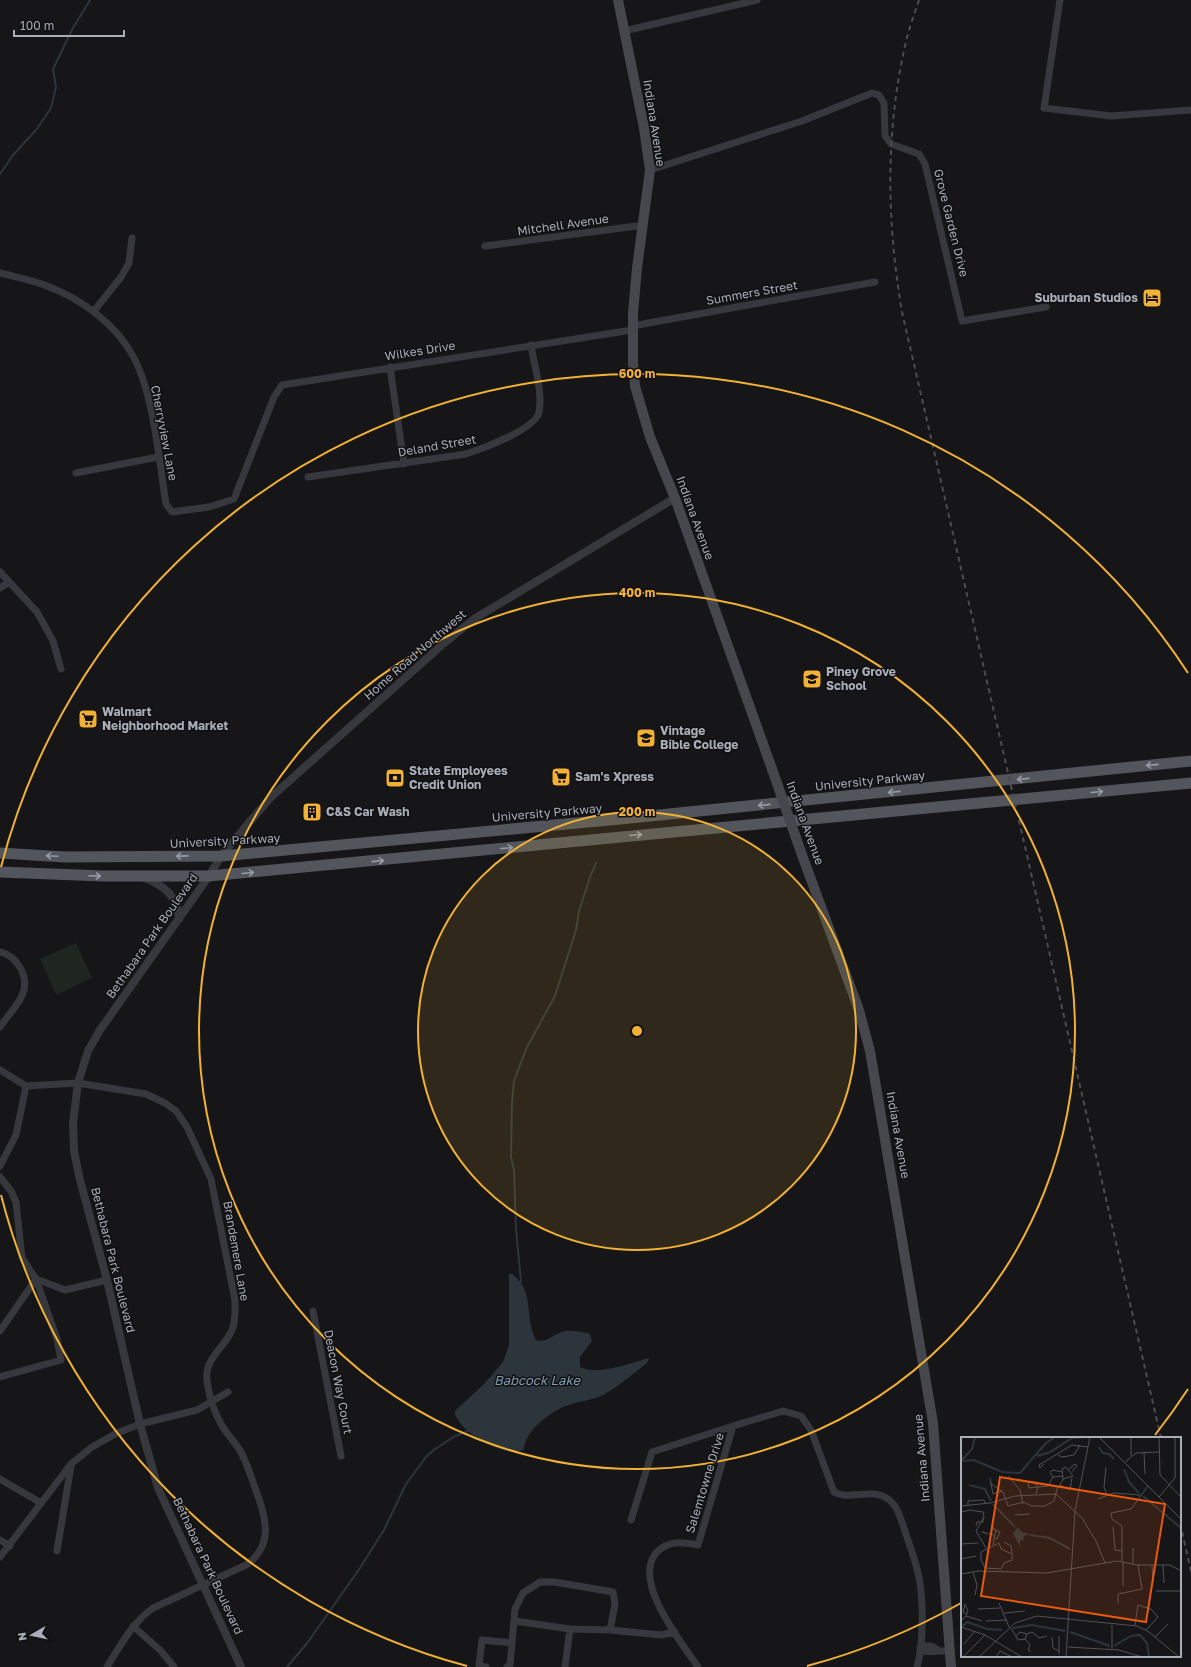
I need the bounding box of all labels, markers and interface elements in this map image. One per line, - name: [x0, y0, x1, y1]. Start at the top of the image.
- scale bar: [14, 12, 124, 38]
- text: 100 m: [20, 18, 54, 33]
- street label: Indiana Avenue: [640, 78, 669, 168]
- street label: Grove Garden Drive: [931, 167, 972, 278]
- street label: Mitchell Avenue: [516, 211, 610, 238]
- street label: Summers Street: [705, 277, 799, 308]
- hotel icon: Suburban Studios: [1141, 287, 1163, 309]
- place label: Suburban Studios: [1035, 290, 1138, 305]
- street label: Wilkes Drive: [384, 338, 456, 363]
- text: 600 m: [619, 366, 655, 381]
- street label: Cherryview Lane: [148, 384, 181, 482]
- street label: Deland Street: [397, 431, 477, 460]
- street label: Indiana Avenue: [673, 474, 718, 562]
- text: 400 m: [619, 585, 655, 600]
- street label: Home Road Northwest: [361, 606, 469, 703]
- place label: Piney Grove School: [826, 664, 896, 693]
- school or university icon: Piney Grove School: [801, 668, 823, 690]
- place label: Walmart Neighborhood Market: [102, 704, 228, 733]
- supermarket icon: Walmart Neighborhood Market: [77, 708, 99, 730]
- place label: Vintage Bible College: [660, 723, 738, 752]
- school or university icon: Vintage Bible College: [635, 727, 657, 749]
- one-way arrow: [1146, 762, 1159, 769]
- place label: State Employees Credit Union: [409, 763, 508, 792]
- supermarket icon: Sam's Xpress: [550, 766, 572, 788]
- bank icon: State Employees Credit Union: [384, 767, 406, 789]
- street label: University Parkway: [814, 767, 926, 794]
- place label: Sam's Xpress: [575, 769, 654, 784]
- one-way arrow: [1017, 775, 1030, 783]
- street label: Indiana Avenue: [783, 779, 828, 867]
- one-way arrow: [888, 788, 901, 795]
- one-way arrow: [1090, 788, 1103, 795]
- street label: University Parkway: [491, 800, 603, 825]
- building icon: C&S Car Wash: [301, 801, 323, 823]
- one-way arrow: [758, 801, 771, 808]
- place label: C&S Car Wash: [326, 804, 410, 819]
- text: 200 m: [619, 804, 655, 819]
- street label: University Parkway: [169, 830, 281, 851]
- one-way arrow: [629, 832, 642, 839]
- one-way arrow: [500, 844, 513, 852]
- one-way arrow: [46, 853, 59, 860]
- one-way arrow: [176, 853, 189, 860]
- one-way arrow: [371, 857, 384, 864]
- one-way arrow: [241, 869, 254, 876]
- street label: Bethabara Park Boulevard: [103, 870, 201, 1001]
- one-way arrow: [88, 872, 101, 879]
- centre of rings: [630, 1024, 644, 1038]
- street label: Indiana Avenue: [883, 1090, 914, 1180]
- street label: Bethabara Park Boulevard: [88, 1186, 139, 1334]
- street label: Brandemere Lane: [220, 1200, 253, 1302]
- street label: Deacon Way Court: [321, 1328, 356, 1436]
- water label: Babcock Lake: [494, 1372, 582, 1388]
- street label: Indiana Avenue: [910, 1413, 933, 1503]
- street label: Salemtowne Drive: [682, 1431, 727, 1535]
- inset map: [961, 1437, 1181, 1657]
- street label: Bethabara Park Boulevard: [170, 1495, 247, 1637]
- north arrow: [12, 1615, 52, 1655]
- text: N: [15, 1631, 29, 1642]

